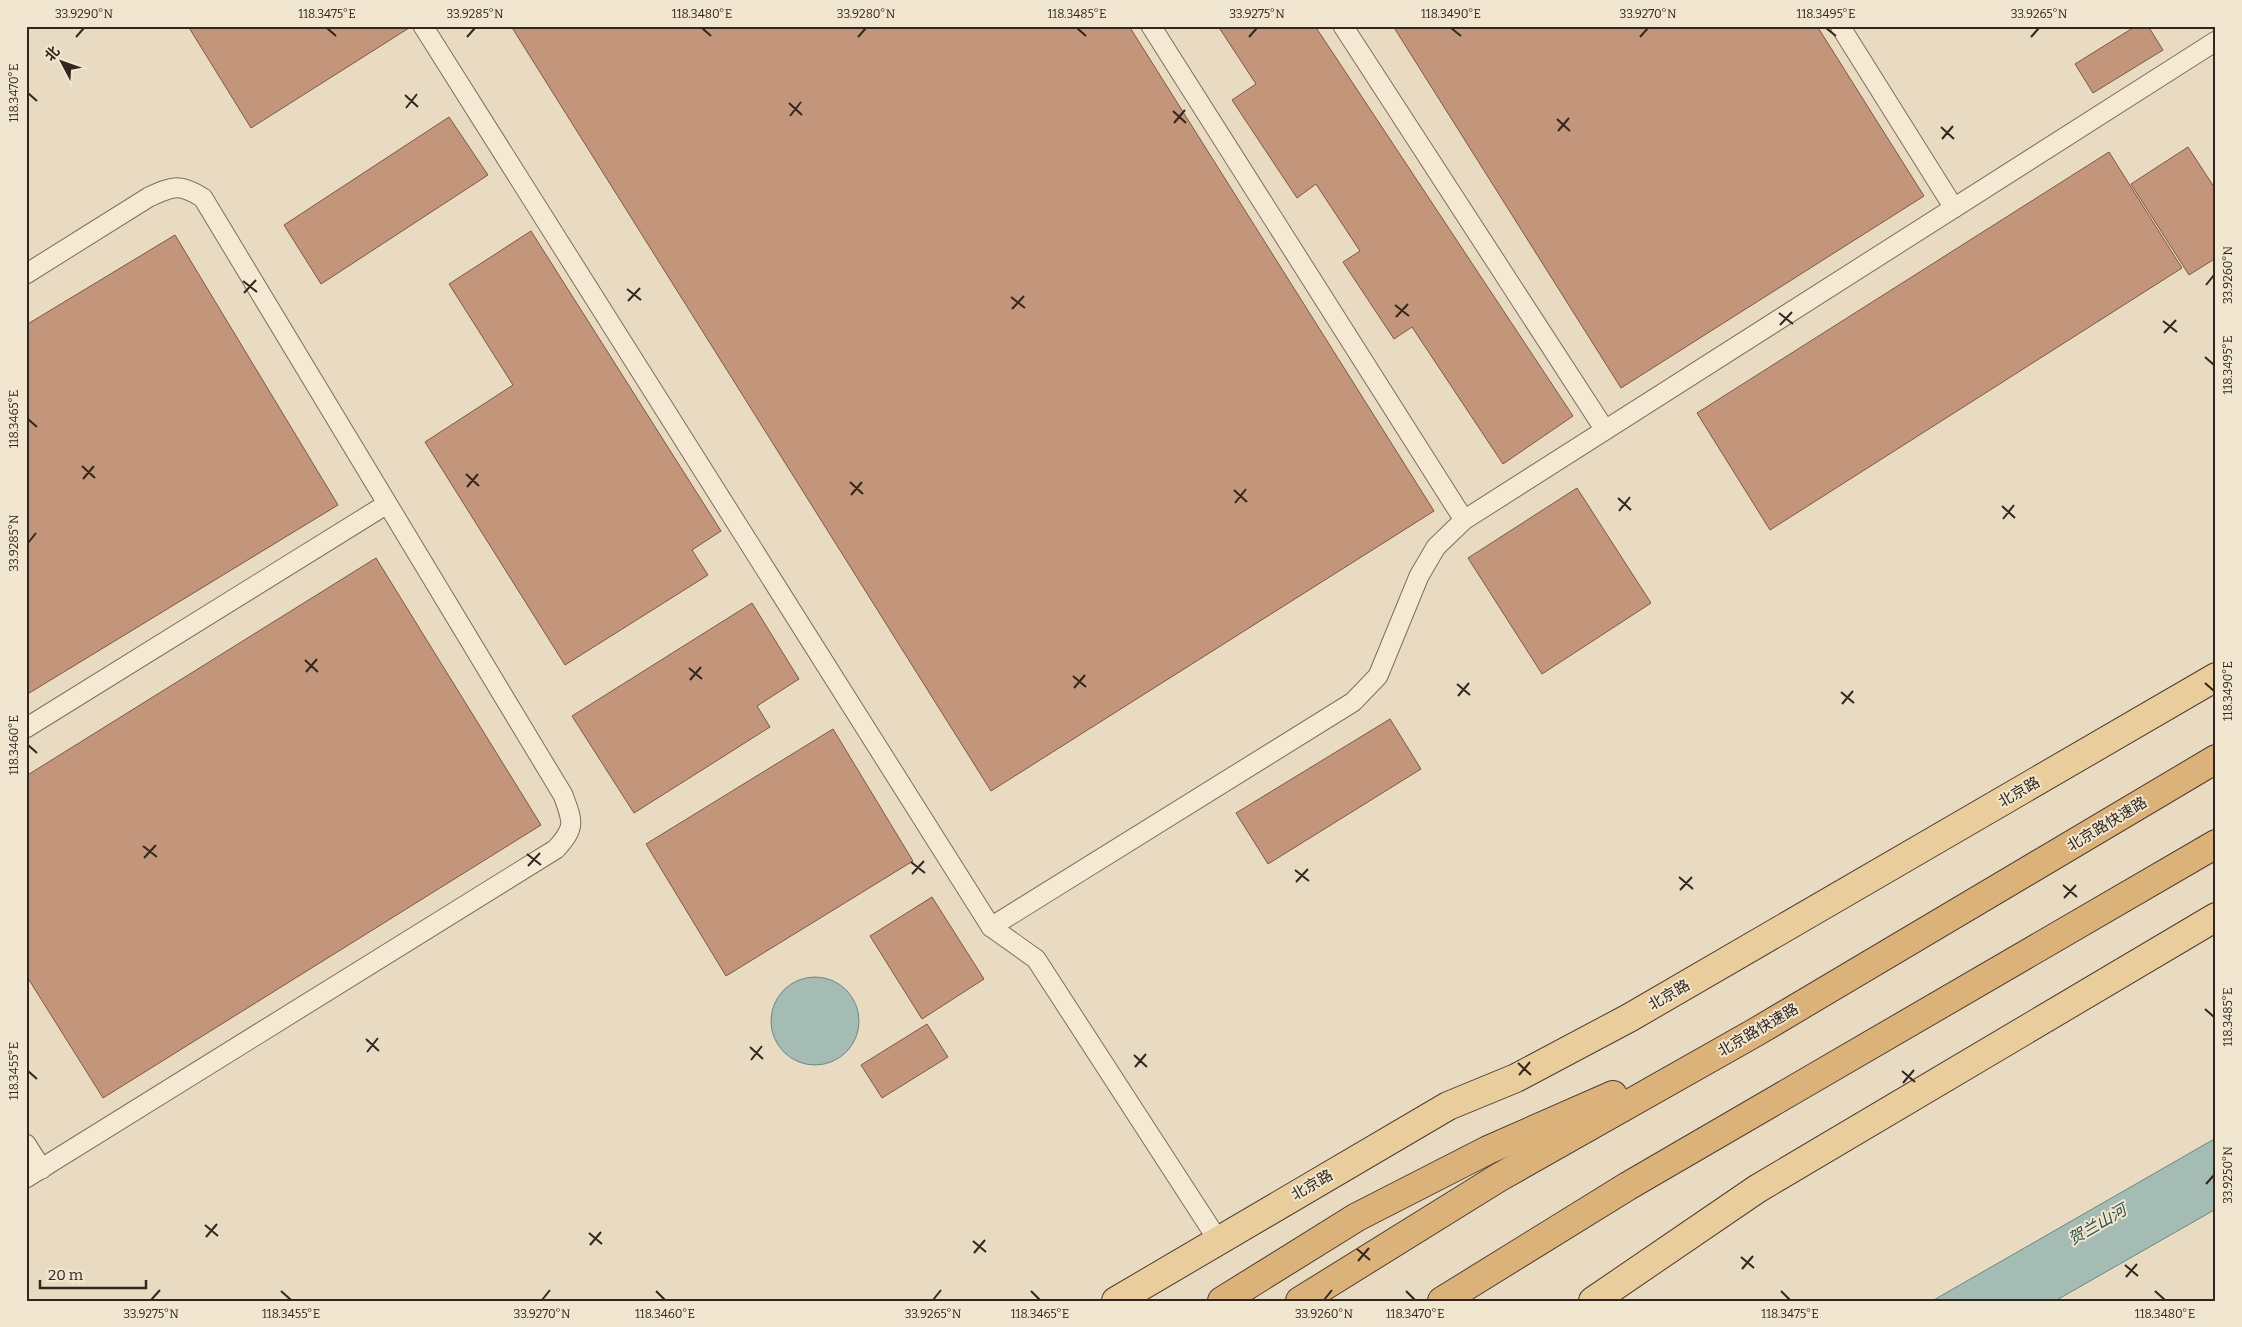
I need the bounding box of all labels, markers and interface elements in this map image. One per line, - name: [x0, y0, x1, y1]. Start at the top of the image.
- text: 33.9290°N: [55, 7, 114, 21]
- text: 118.3475°E: [298, 7, 356, 21]
- text: 33.9285°N: [446, 7, 504, 21]
- text: 118.3480°E: [672, 7, 732, 21]
- text: 33.9280°N: [837, 7, 896, 21]
- text: 118.3485°E: [1048, 7, 1107, 21]
- text: 33.9275°N: [1229, 7, 1285, 21]
- text: 118.3490°E: [1421, 7, 1481, 21]
- text: 33.9270°N: [1620, 7, 1677, 21]
- text: 118.3495°E: [1797, 7, 1855, 21]
- text: 33.9265°N: [2011, 7, 2068, 21]
- north arrow: [38, 38, 88, 88]
- text: 北: [42, 43, 64, 65]
- text: 118.3470°E: [7, 64, 21, 122]
- text: 33.9260°N: [2221, 245, 2235, 304]
- text: 118.3495°E: [2221, 336, 2235, 394]
- text: 118.3465°E: [7, 390, 21, 448]
- text: 33.9285°N: [7, 514, 21, 572]
- text: 118.3490°E: [2221, 661, 2235, 721]
- text: 118.3460°E: [7, 715, 21, 775]
- street label: 北京路: [1995, 773, 2043, 811]
- street label: 北京路快速路: [2064, 793, 2150, 855]
- street label: 北京路: [1645, 976, 1693, 1014]
- text: 118.3485°E: [2221, 988, 2235, 1047]
- street label: 北京路快速路: [1715, 1000, 1801, 1060]
- text: 118.3455°E: [7, 1042, 21, 1100]
- text: 33.9250°N: [2221, 1146, 2235, 1204]
- street label: 北京路: [1288, 1166, 1336, 1204]
- water label: 贺兰山河: [2065, 1199, 2132, 1249]
- scale bar: [40, 1257, 146, 1289]
- text: 20 m: [48, 1266, 84, 1284]
- text: 33.9275°N: [123, 1307, 179, 1321]
- text: 118.3455°E: [262, 1307, 320, 1321]
- text: 33.9270°N: [514, 1307, 571, 1321]
- text: 118.3460°E: [635, 1307, 695, 1321]
- text: 33.9265°N: [905, 1307, 962, 1321]
- text: 118.3465°E: [1011, 1307, 1069, 1321]
- text: 33.9260°N: [1295, 1307, 1354, 1321]
- text: 118.3470°E: [1386, 1307, 1444, 1321]
- text: 118.3475°E: [1761, 1307, 1819, 1321]
- text: 118.3480°E: [2135, 1307, 2195, 1321]

